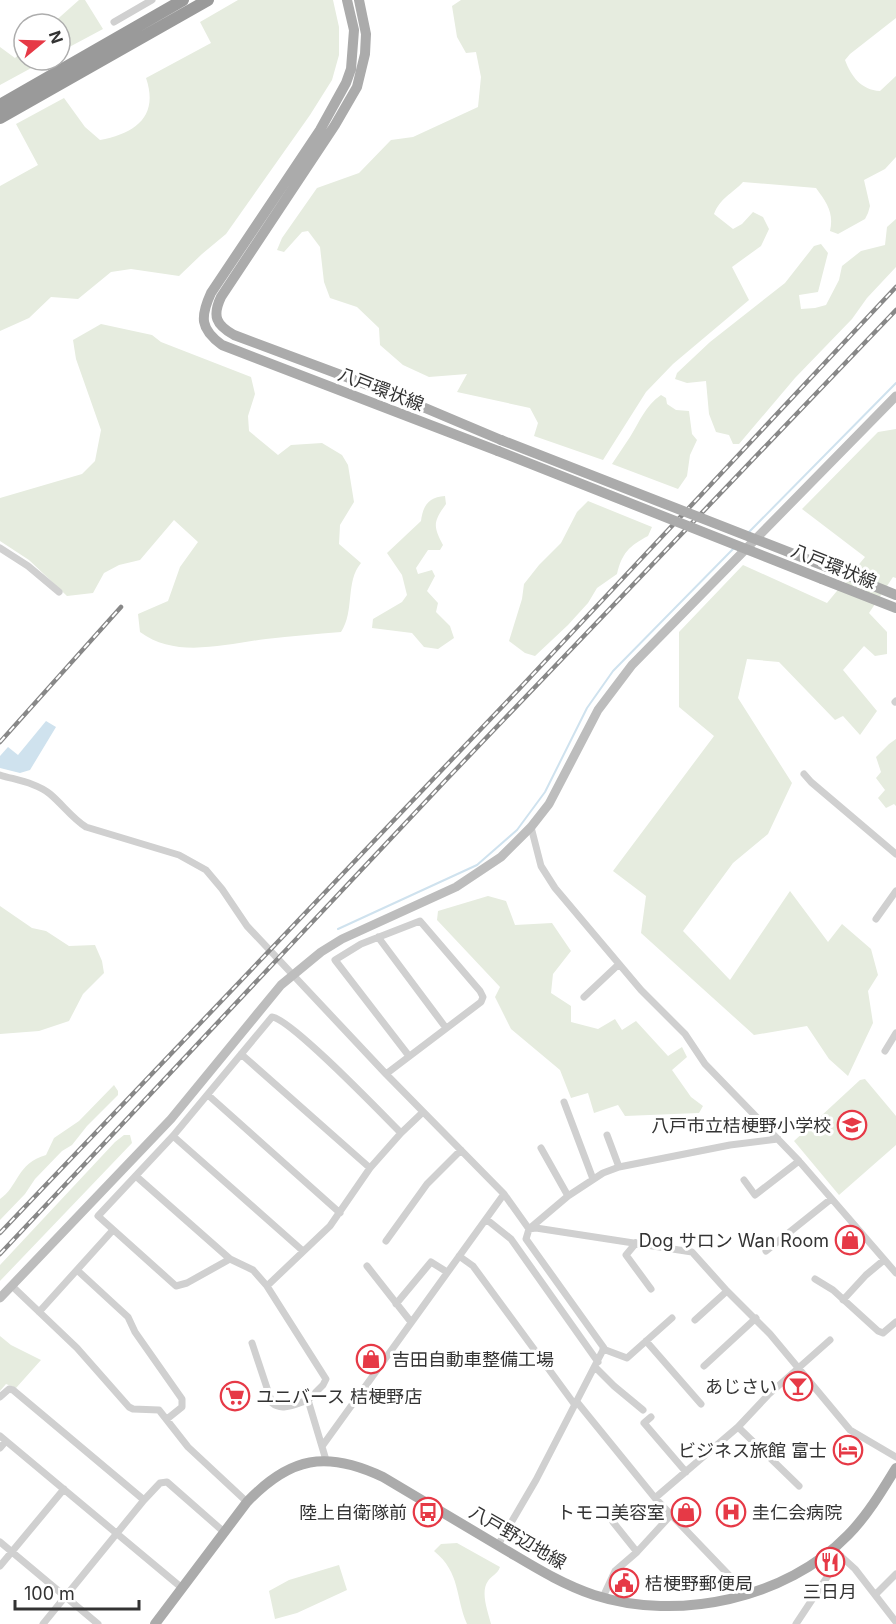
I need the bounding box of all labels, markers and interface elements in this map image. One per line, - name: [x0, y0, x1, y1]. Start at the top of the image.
- north arrow: [12, 12, 72, 72]
- text: N: [45, 28, 68, 46]
- street label: 八戸環状線: [335, 363, 427, 415]
- street label: 八戸環状線: [788, 539, 880, 593]
- school or university icon: 八戸市立桔梗野小学校: [836, 1109, 868, 1141]
- place label: 八戸市立桔梗野小学校: [651, 1115, 831, 1136]
- shop icon: Dog サロン Wan Room: [834, 1224, 866, 1256]
- place label: Dog サロン Wan Room: [639, 1230, 829, 1251]
- shop icon: 吉田自動車整備工場: [355, 1343, 387, 1375]
- place label: 吉田自動車整備工場: [392, 1349, 554, 1370]
- bar icon: あじさい: [782, 1370, 814, 1402]
- place label: あじさい: [705, 1376, 777, 1397]
- supermarket icon: ユニバース 桔梗野店: [219, 1380, 251, 1412]
- place label: ユニバース 桔梗野店: [256, 1386, 422, 1407]
- hotel icon: ビジネス旅館 富士: [832, 1434, 864, 1466]
- place label: ビジネス旅館 富士: [678, 1440, 827, 1461]
- bus stop icon: 陸上自衛隊前: [412, 1496, 444, 1528]
- shop icon: トモコ美容室: [670, 1496, 702, 1528]
- hospital icon: 圭仁会病院: [715, 1496, 747, 1528]
- street label: 八戸野辺地線: [466, 1501, 570, 1573]
- place label: 陸上自衛隊前: [299, 1502, 407, 1523]
- place label: トモコ美容室: [557, 1502, 665, 1523]
- place label: 圭仁会病院: [752, 1502, 842, 1523]
- restaurant icon: 三日月: [814, 1546, 846, 1578]
- public building icon: 桔梗野郵便局: [608, 1567, 640, 1599]
- scale bar: [15, 1573, 140, 1611]
- place label: 桔梗野郵便局: [645, 1573, 753, 1594]
- place label: 三日月: [803, 1581, 857, 1602]
- text: 100 m: [24, 1583, 75, 1604]

